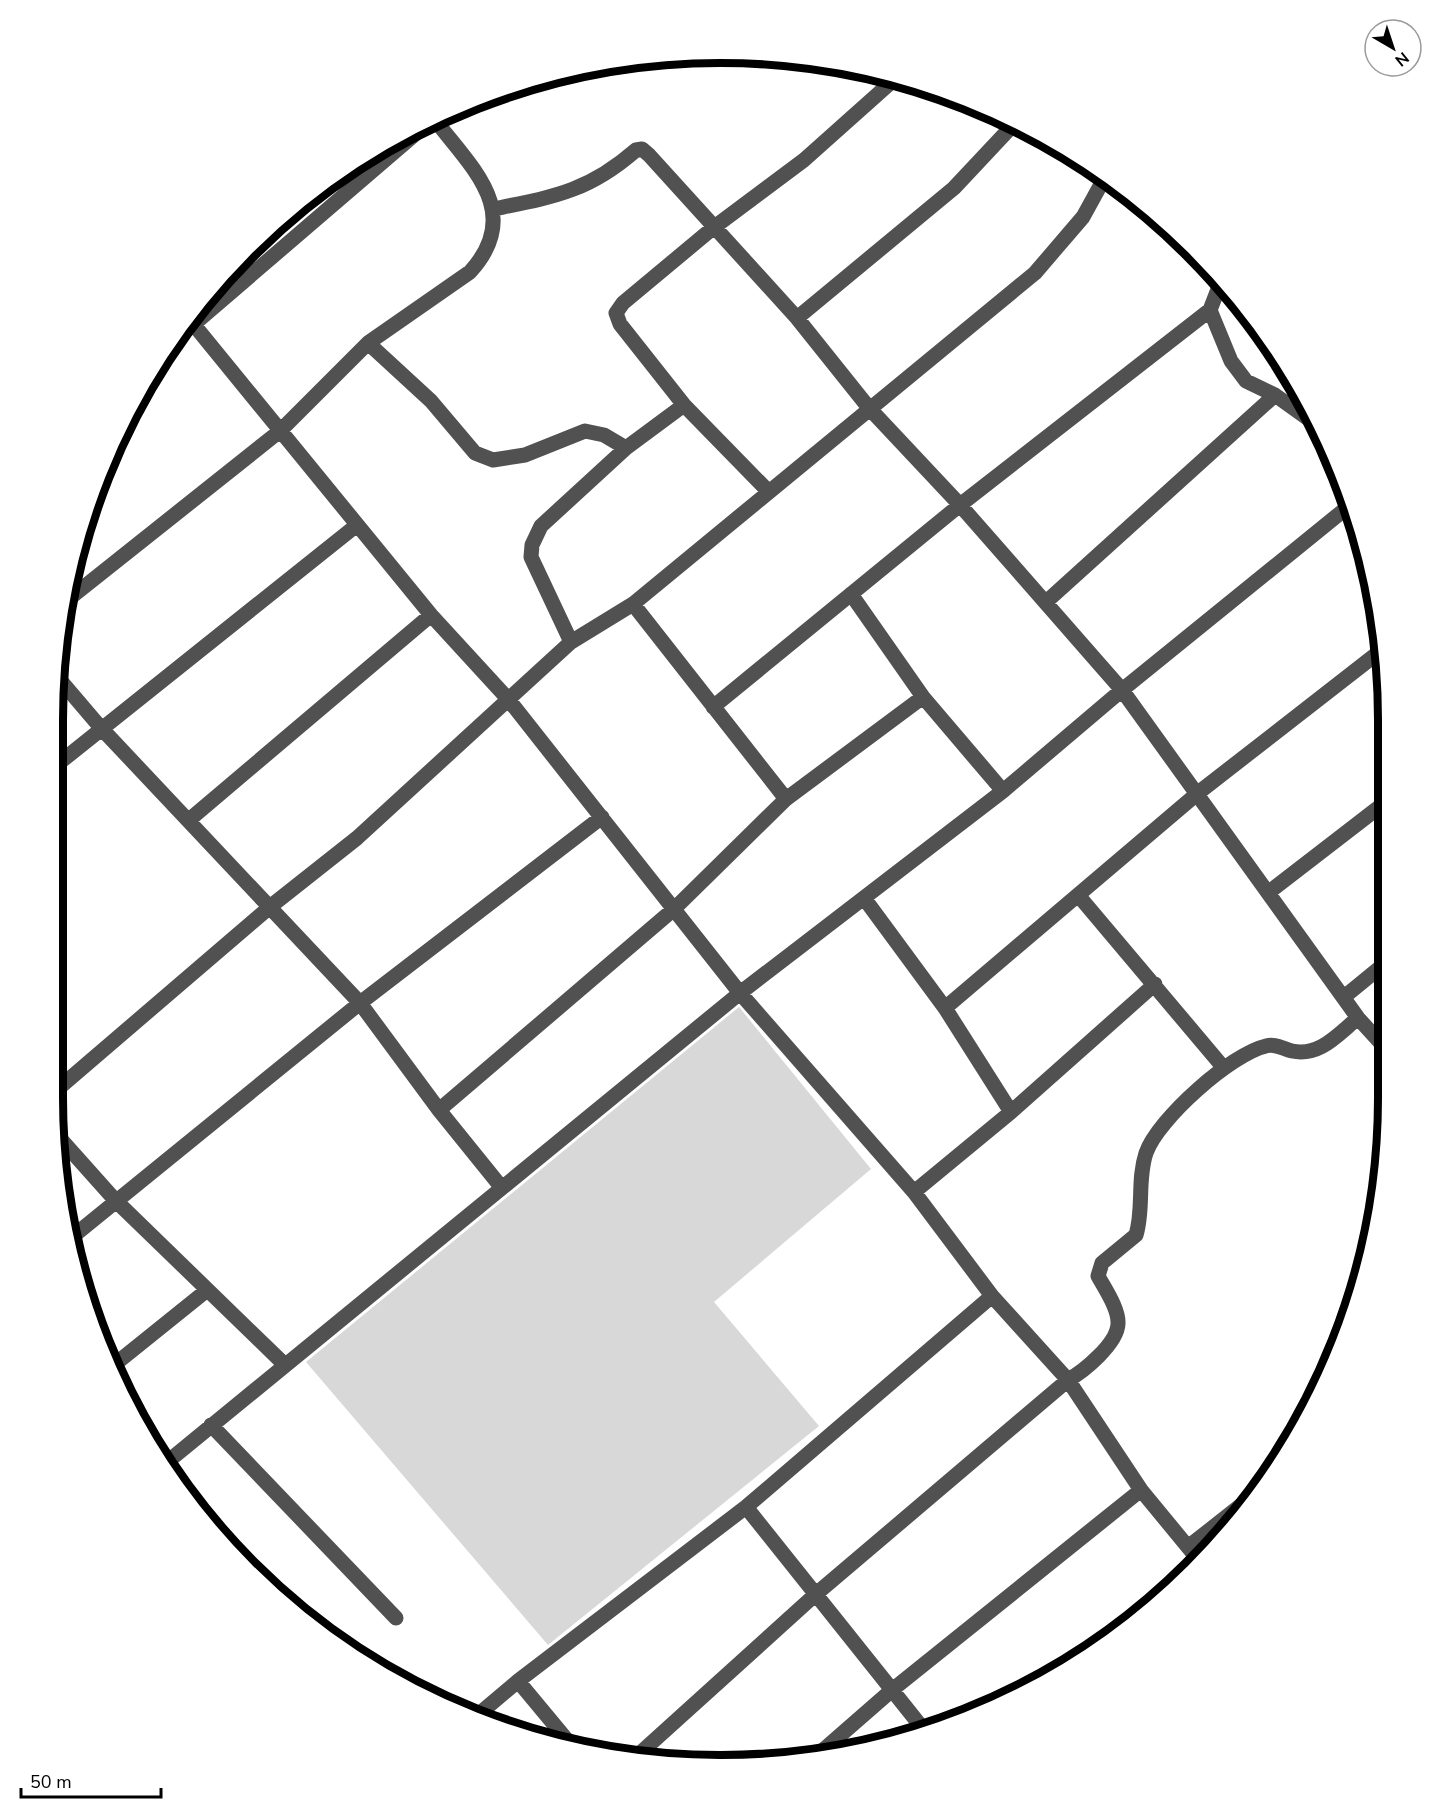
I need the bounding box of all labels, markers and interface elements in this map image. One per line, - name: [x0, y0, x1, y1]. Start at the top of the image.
- north arrow: [1363, 18, 1423, 78]
- text: N: [1390, 47, 1413, 71]
- scale bar: [21, 1761, 160, 1799]
- text: 50 m: [30, 1770, 72, 1794]

